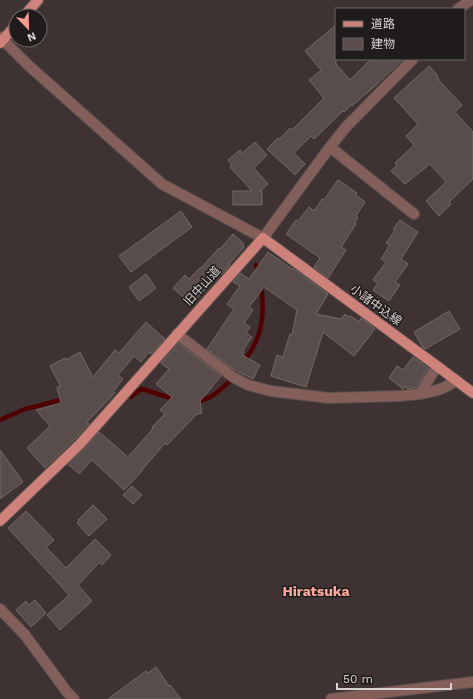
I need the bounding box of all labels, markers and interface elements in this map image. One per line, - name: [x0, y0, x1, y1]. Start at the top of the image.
- north arrow: [8, 8, 48, 48]
- legend: [335, 8, 465, 60]
- text: 道路: [371, 17, 395, 31]
- text: N: [25, 29, 38, 44]
- text: 建物: [371, 37, 395, 51]
- street label: 旧中山道: [181, 263, 223, 309]
- street label: 小諸中込線: [348, 282, 404, 328]
- district label: Hiratsuka: [282, 583, 351, 599]
- scale bar: [337, 665, 451, 691]
- text: 50 m: [343, 672, 373, 686]

